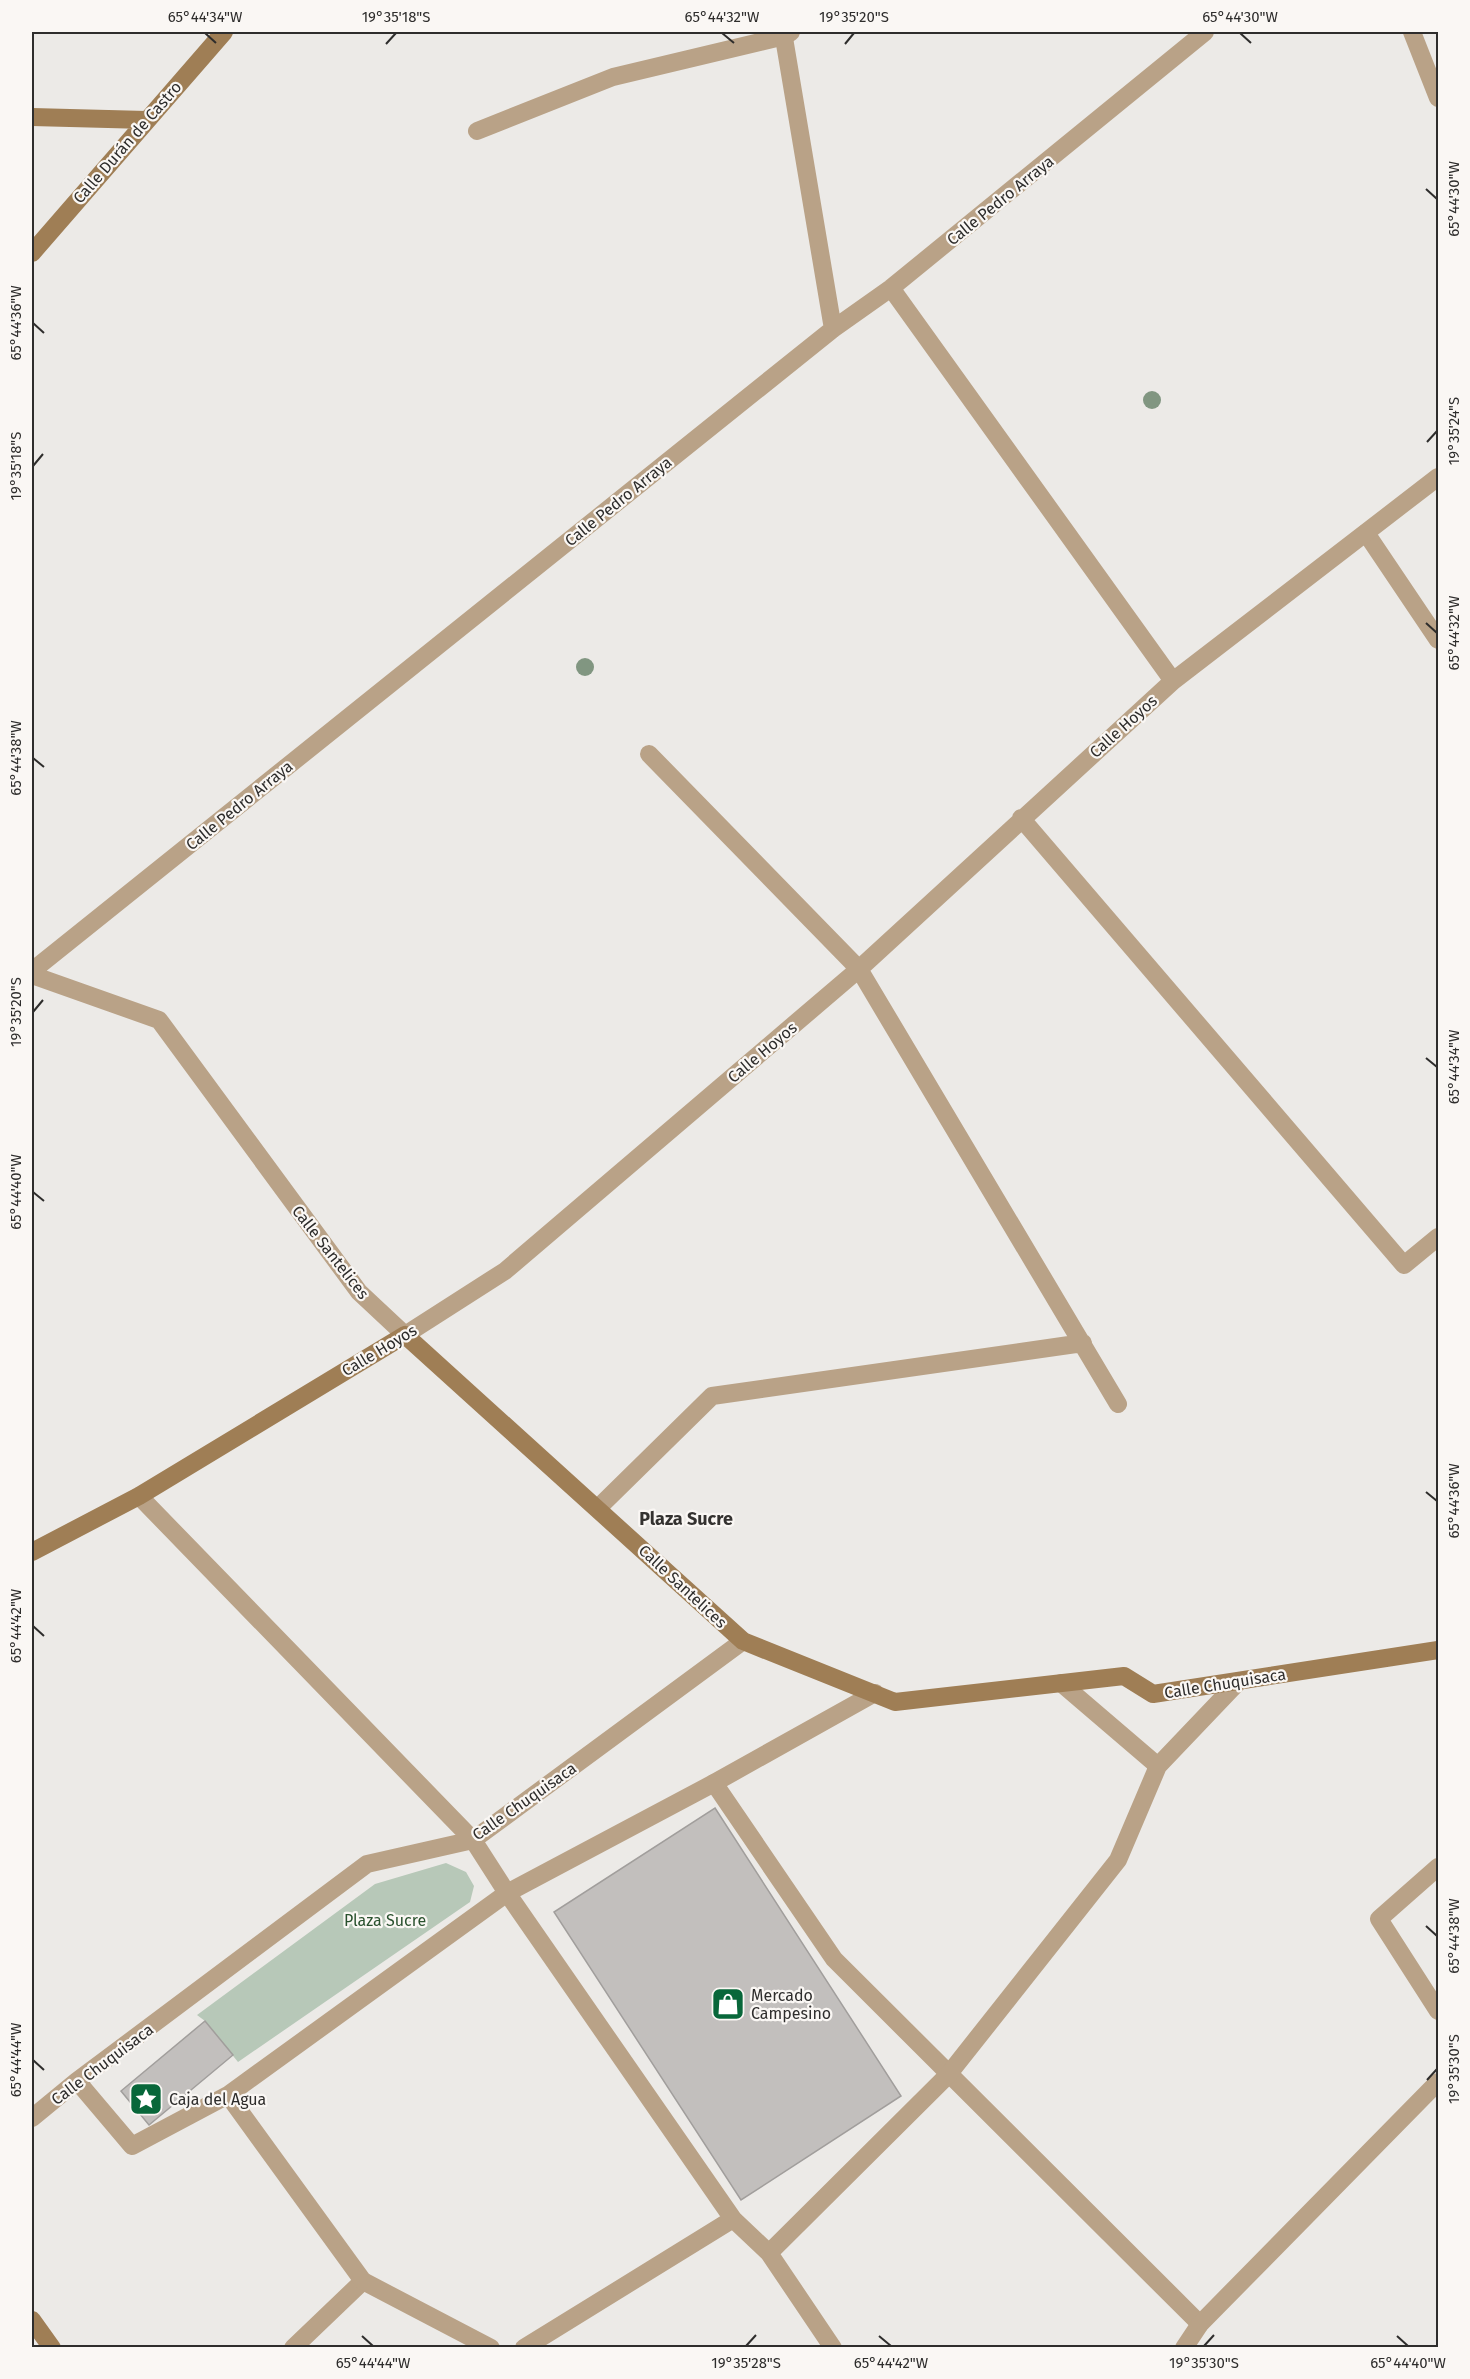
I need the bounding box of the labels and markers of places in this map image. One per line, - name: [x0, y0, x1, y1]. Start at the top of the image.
- shop icon: Mercado Campesino: [710, 1986, 746, 2022]
- place label: Mercado Campesino: [751, 1986, 831, 2023]
- place icon: Caja del Agua: [128, 2081, 164, 2117]
- place label: Caja del Agua: [169, 2090, 266, 2109]

